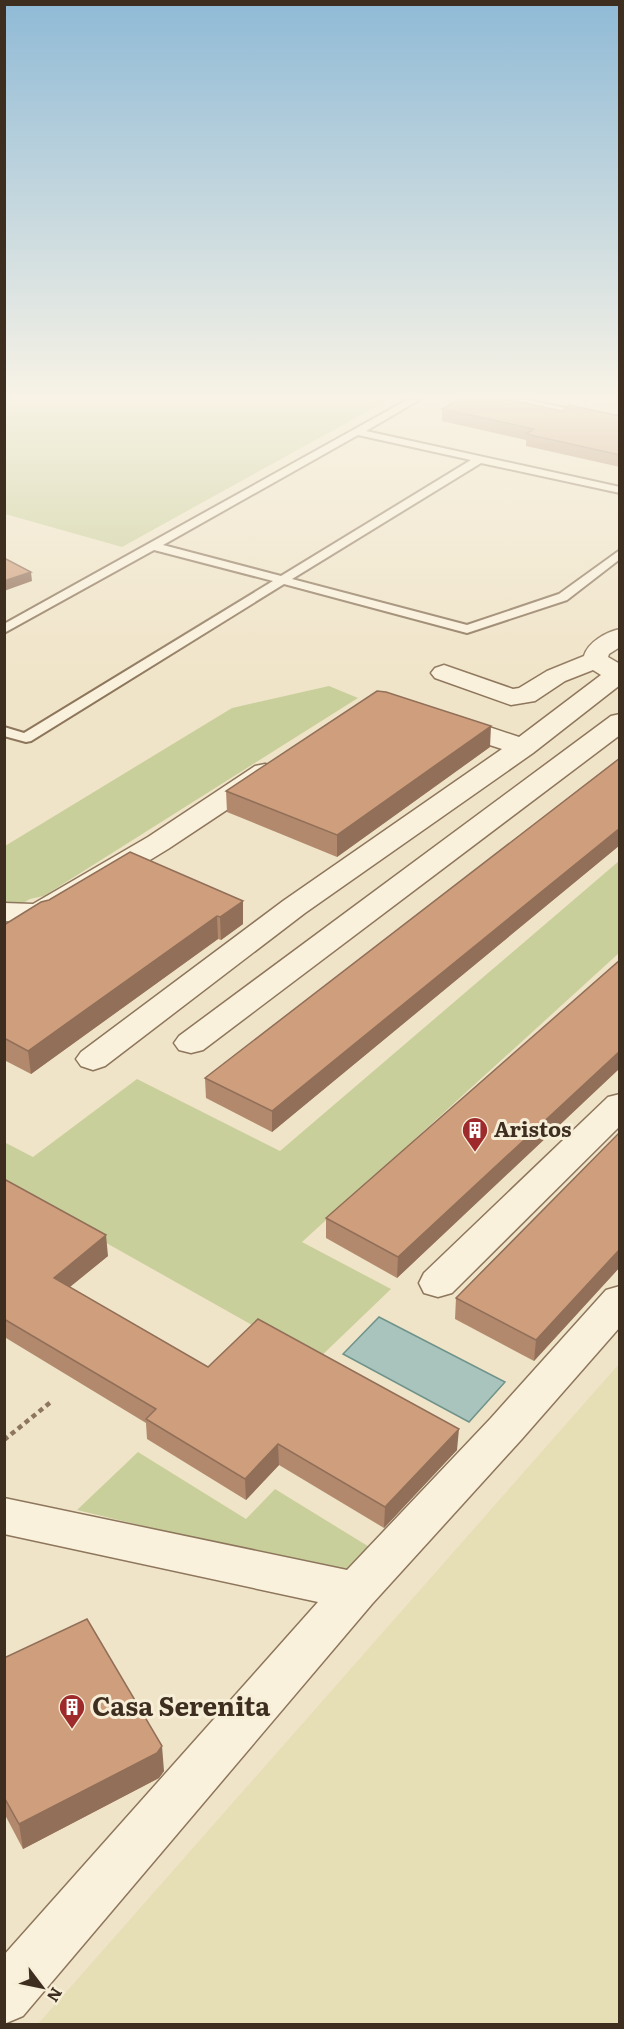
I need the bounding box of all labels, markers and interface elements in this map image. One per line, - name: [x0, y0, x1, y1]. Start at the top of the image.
- place label: Aristos: [494, 1112, 571, 1143]
- building icon: Aristos: [460, 1115, 490, 1153]
- place label: Casa Serenita: [92, 1685, 270, 1724]
- building icon: Casa Serenita: [57, 1692, 87, 1730]
- north arrow: [12, 1957, 72, 2017]
- text: N: [42, 1983, 69, 2008]

